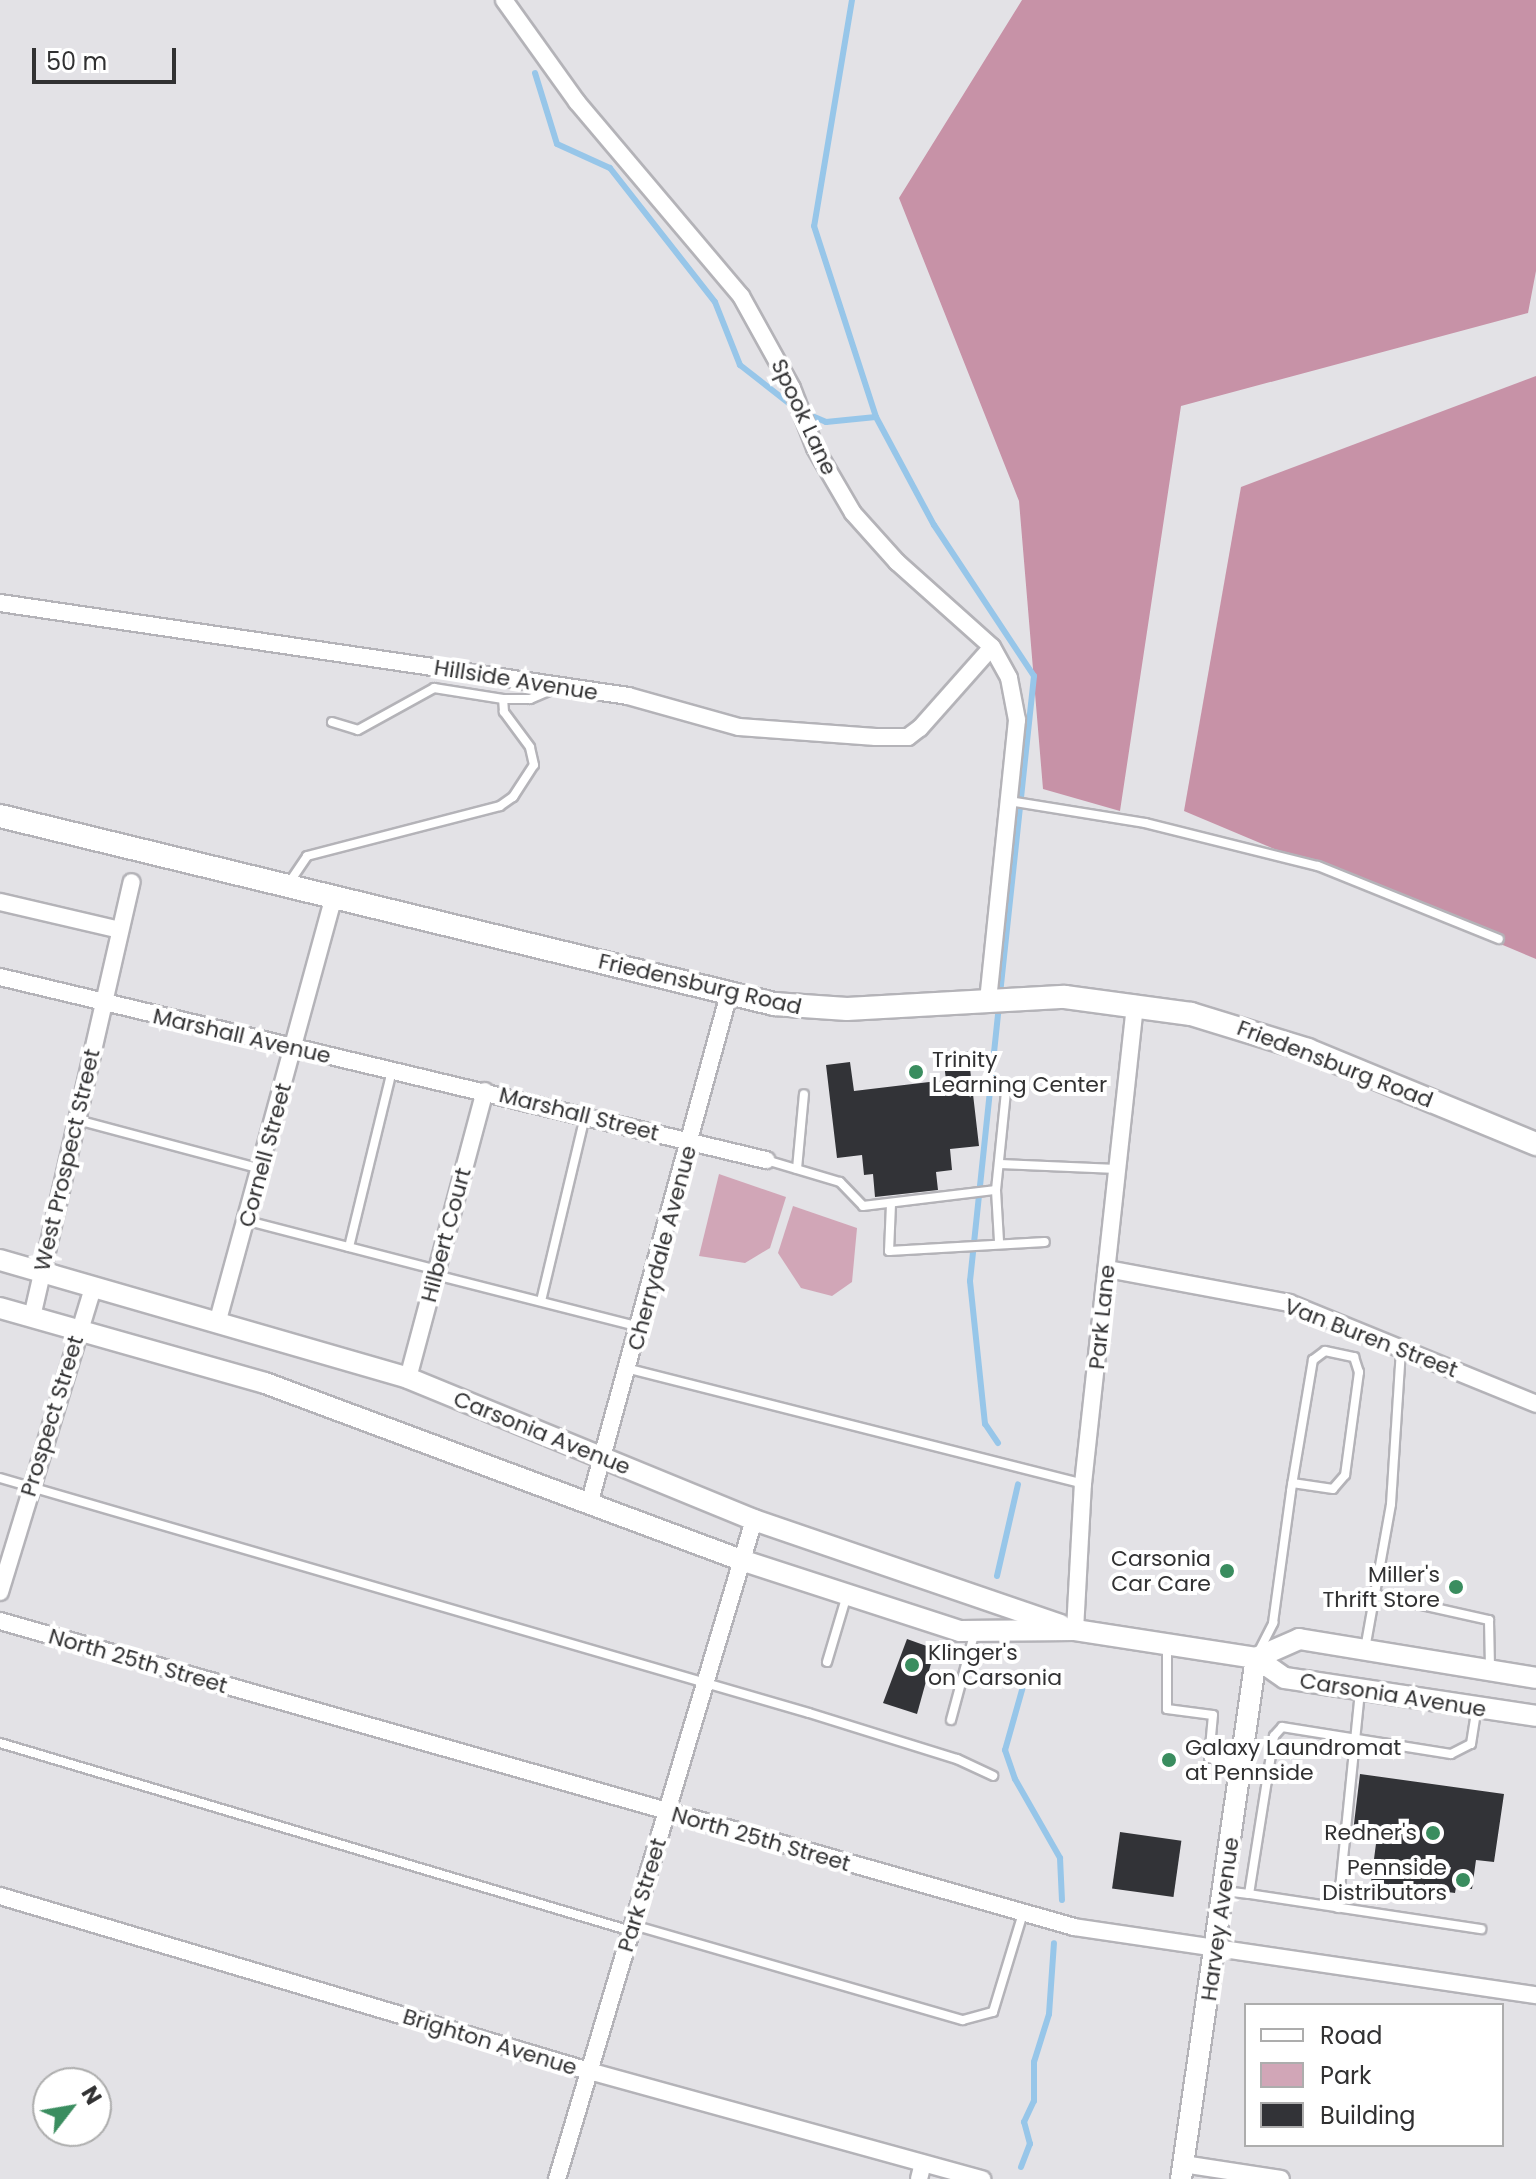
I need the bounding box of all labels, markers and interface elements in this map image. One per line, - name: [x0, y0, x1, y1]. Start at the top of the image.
- scale bar: [36, 32, 180, 82]
- text: 50 m: [46, 45, 107, 78]
- street label: Spook Lane: [766, 355, 842, 479]
- street label: Hillside Avenue: [432, 654, 600, 706]
- street label: Friedensburg Road: [596, 948, 804, 1020]
- street label: Marshall Avenue: [150, 1003, 334, 1069]
- street label: Friedensburg Road: [1233, 1014, 1437, 1114]
- street label: West Prospect Street: [29, 1046, 105, 1274]
- place label: Trinity Learning Center: [932, 1046, 1107, 1098]
- marker: Trinity Learning Center: [907, 1063, 925, 1081]
- street label: Cornell Street: [233, 1080, 297, 1230]
- street label: Marshall Street: [496, 1081, 662, 1147]
- street label: Cherrydale Avenue: [622, 1143, 702, 1353]
- street label: Hilbert Court: [415, 1165, 477, 1305]
- street label: Park Lane: [1083, 1263, 1121, 1371]
- street label: Van Buren Street: [1281, 1293, 1461, 1383]
- street label: Prospect Street: [15, 1332, 89, 1500]
- street label: Carsonia Avenue: [450, 1385, 634, 1481]
- place label: Carsonia Car Care: [1111, 1545, 1211, 1596]
- place label: Miller's Thrift Store: [1322, 1561, 1440, 1612]
- marker: Carsonia Car Care: [1218, 1562, 1236, 1580]
- marker: Miller's Thrift Store: [1447, 1578, 1465, 1596]
- street label: North 25th Street: [46, 1623, 230, 1699]
- place label: Klinger's on Carsonia: [928, 1639, 1062, 1690]
- marker: Klinger's on Carsonia: [903, 1656, 921, 1674]
- street label: Carsonia Avenue: [1298, 1667, 1488, 1723]
- place label: Galaxy Laundromat at Pennside: [1185, 1734, 1401, 1786]
- marker: Galaxy Laundromat at Pennside: [1160, 1751, 1178, 1769]
- street label: North 25th Street: [669, 1801, 853, 1877]
- place label: Redner's: [1324, 1820, 1417, 1846]
- marker: Redner's: [1424, 1824, 1442, 1842]
- street label: Park Street: [612, 1835, 672, 1955]
- street label: Harvey Avenue: [1195, 1835, 1245, 2003]
- place label: Pennside Distributors: [1322, 1854, 1447, 1906]
- marker: Pennside Distributors: [1454, 1871, 1472, 1889]
- street label: Brighton Avenue: [400, 2003, 580, 2081]
- legend: [1244, 2003, 1504, 2147]
- text: Road: [1320, 2019, 1382, 2052]
- text: Park: [1320, 2059, 1371, 2092]
- north arrow: [32, 2067, 112, 2147]
- text: N: [74, 2080, 109, 2110]
- text: Building: [1320, 2099, 1416, 2132]

